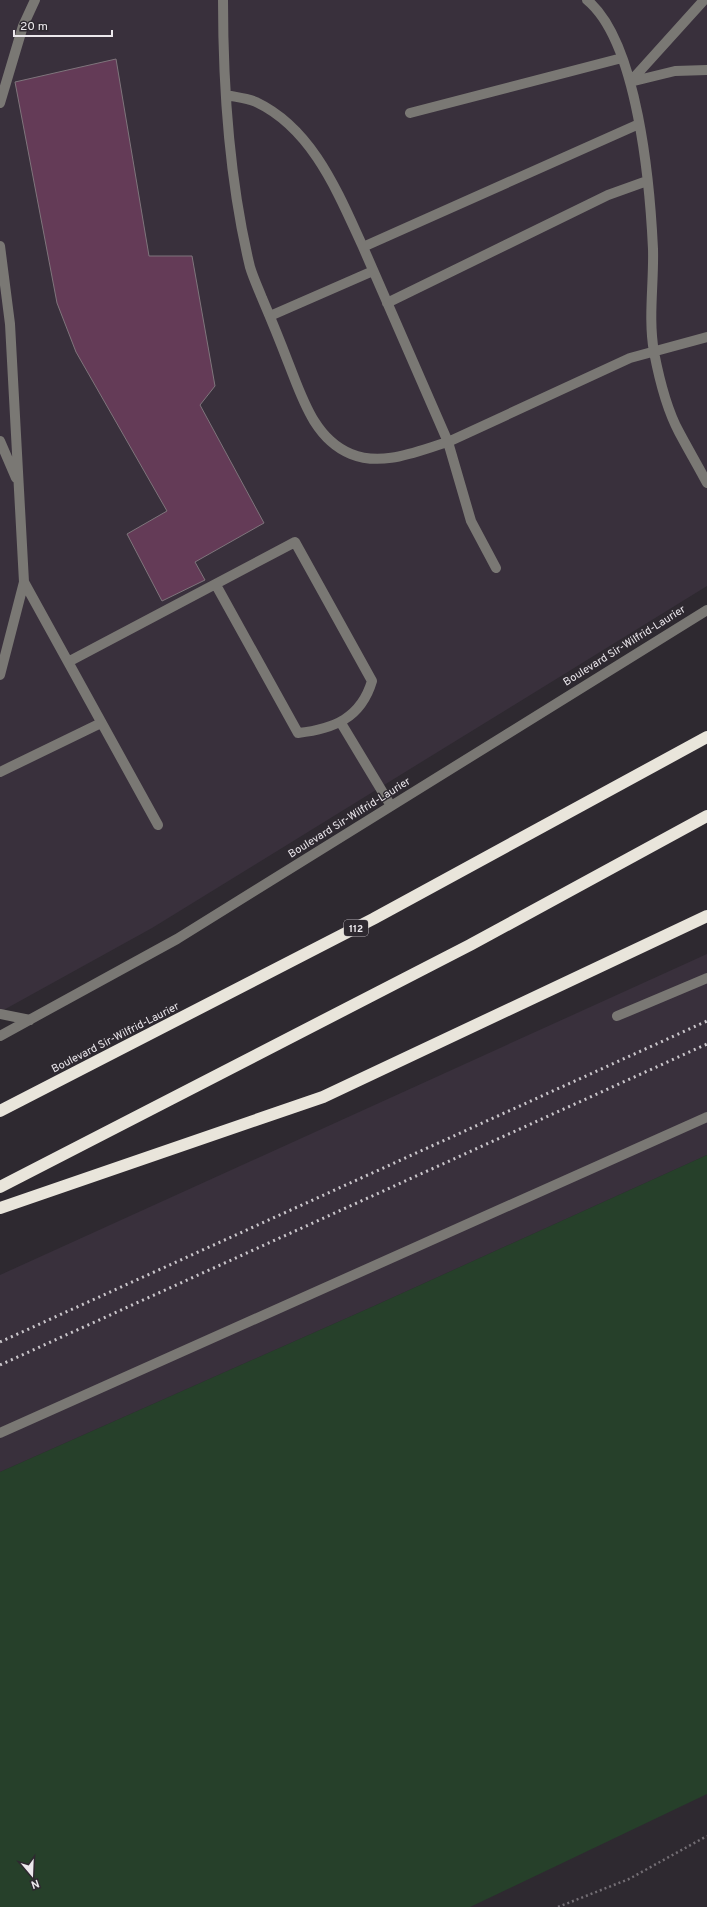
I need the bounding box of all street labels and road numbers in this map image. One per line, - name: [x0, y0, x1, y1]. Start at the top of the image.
- street label: Boulevard Sir-Wilfrid-Laurier: [561, 602, 689, 689]
- street label: Boulevard Sir-Wilfrid-Laurier: [286, 774, 414, 861]
- road number: 112: [344, 920, 368, 936]
- street label: Boulevard Sir-Wilfrid-Laurier: [49, 999, 182, 1076]

